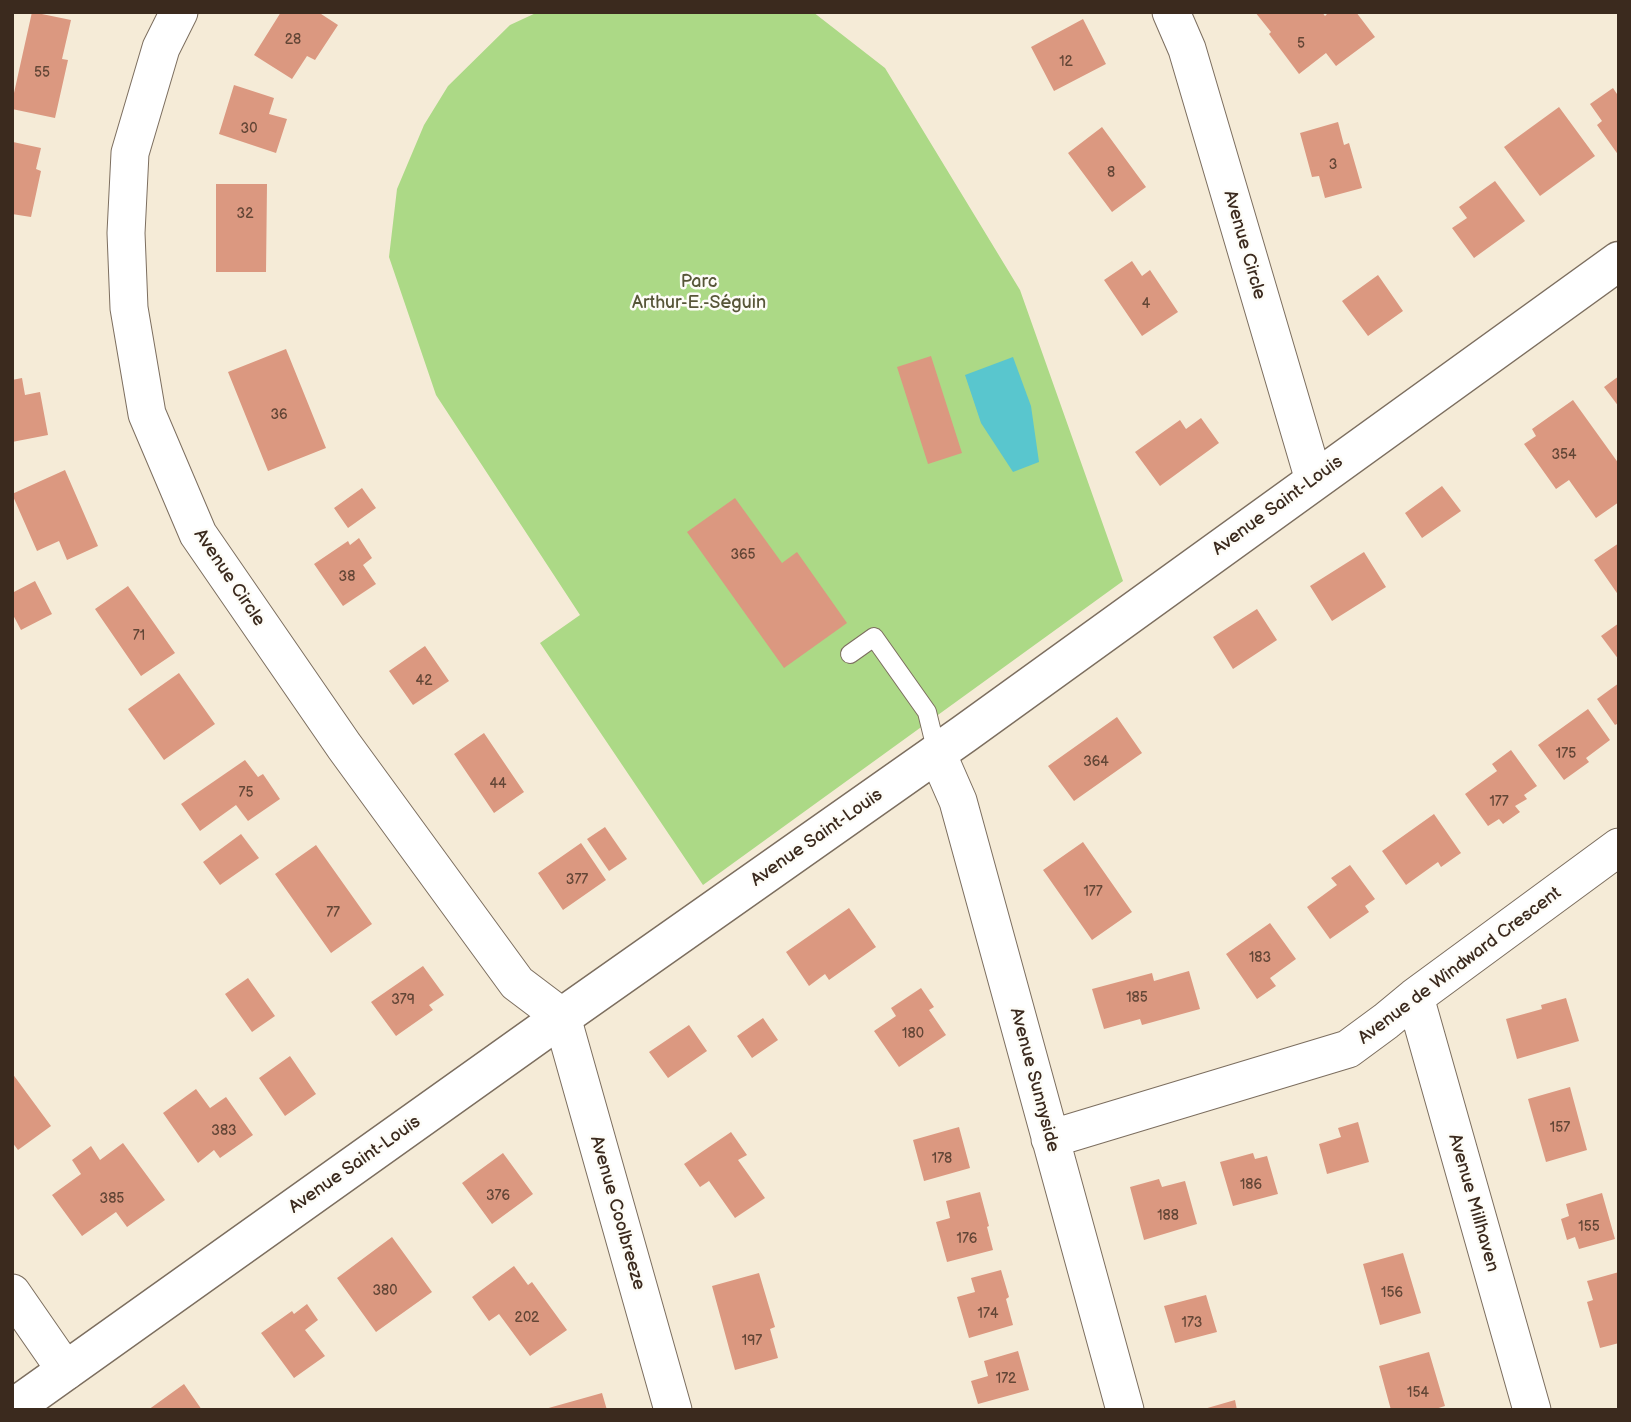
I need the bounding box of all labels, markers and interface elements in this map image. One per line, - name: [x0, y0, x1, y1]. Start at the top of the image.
- house number: 28: [285, 32, 301, 48]
- house number: 5: [1297, 36, 1305, 52]
- house number: 12: [1059, 54, 1073, 70]
- house number: 55: [34, 65, 50, 81]
- house number: 30: [241, 121, 257, 137]
- house number: 3: [1329, 157, 1337, 173]
- house number: 8: [1107, 165, 1115, 181]
- street label: Avenue Circle: [1218, 188, 1270, 302]
- house number: 32: [237, 206, 253, 222]
- park label: Parc Arthur-E.-Séguin: [632, 271, 766, 314]
- house number: 4: [1142, 296, 1150, 312]
- house number: 36: [270, 407, 288, 423]
- house number: 354: [1551, 447, 1577, 463]
- street label: Avenue Saint-Louis: [1209, 451, 1347, 561]
- street label: Avenue Circle: [189, 525, 269, 631]
- house number: 365: [730, 547, 756, 563]
- house number: 38: [339, 569, 355, 585]
- house number: 71: [133, 628, 145, 644]
- house number: 42: [416, 673, 432, 689]
- house number: 175: [1556, 746, 1576, 762]
- house number: 364: [1083, 754, 1109, 770]
- house number: 44: [489, 776, 507, 792]
- street label: Avenue Saint-Louis: [747, 784, 887, 892]
- house number: 75: [239, 785, 253, 801]
- house number: 177: [1489, 794, 1509, 810]
- house number: 377: [566, 872, 588, 888]
- street label: Avenue de Windward Crescent: [1354, 883, 1566, 1049]
- house number: 177: [1083, 884, 1103, 900]
- house number: 77: [326, 905, 340, 921]
- house number: 183: [1249, 950, 1271, 966]
- house number: 185: [1126, 990, 1148, 1006]
- house number: 379: [391, 992, 415, 1008]
- street label: Avenue Sunnyside: [1004, 1005, 1064, 1155]
- house number: 180: [902, 1026, 924, 1042]
- street label: Avenue Saint-Louis: [285, 1111, 425, 1219]
- house number: 157: [1550, 1120, 1570, 1136]
- house number: 383: [211, 1123, 237, 1139]
- street label: Avenue Millhaven: [1443, 1132, 1503, 1274]
- street label: Avenue Coolbreeze: [585, 1134, 649, 1292]
- house number: 178: [932, 1151, 952, 1167]
- house number: 186: [1240, 1177, 1262, 1193]
- house number: 376: [486, 1188, 510, 1204]
- house number: 385: [100, 1191, 124, 1207]
- house number: 188: [1157, 1208, 1179, 1224]
- house number: 155: [1578, 1219, 1600, 1235]
- house number: 176: [957, 1231, 977, 1247]
- house number: 380: [372, 1283, 398, 1299]
- house number: 156: [1381, 1285, 1403, 1301]
- house number: 174: [978, 1306, 998, 1322]
- house number: 202: [515, 1310, 539, 1326]
- house number: 173: [1182, 1315, 1202, 1331]
- house number: 197: [742, 1333, 762, 1349]
- house number: 172: [996, 1371, 1016, 1387]
- house number: 154: [1407, 1385, 1429, 1401]

